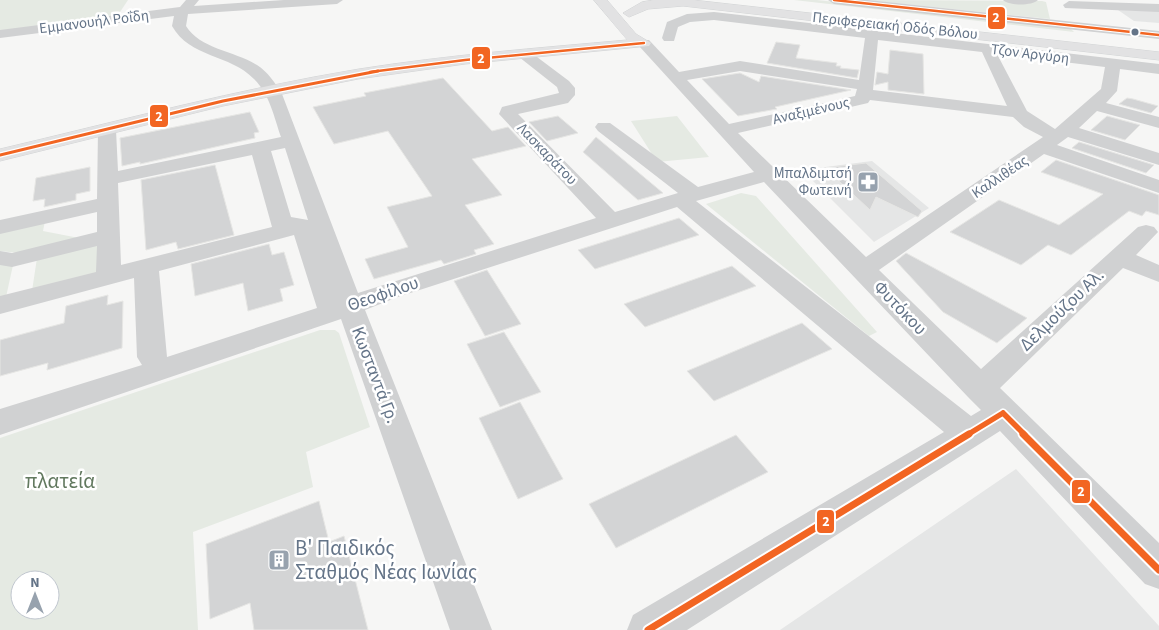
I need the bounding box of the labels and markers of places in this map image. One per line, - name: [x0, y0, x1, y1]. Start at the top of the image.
- unlabelled marker: [1130, 27, 1140, 37]
- place label: Μπαλδιμτσή Φωτεινή: [774, 163, 852, 201]
- pharmacy icon: Μπαλδιμτσή Φωτεινή: [856, 170, 880, 194]
- place label: Β' Παιδικός Σταθμός Νέας Ιωνίας: [295, 533, 477, 587]
- building icon: Β' Παιδικός Σταθμός Νέας Ιωνίας: [267, 548, 291, 572]

